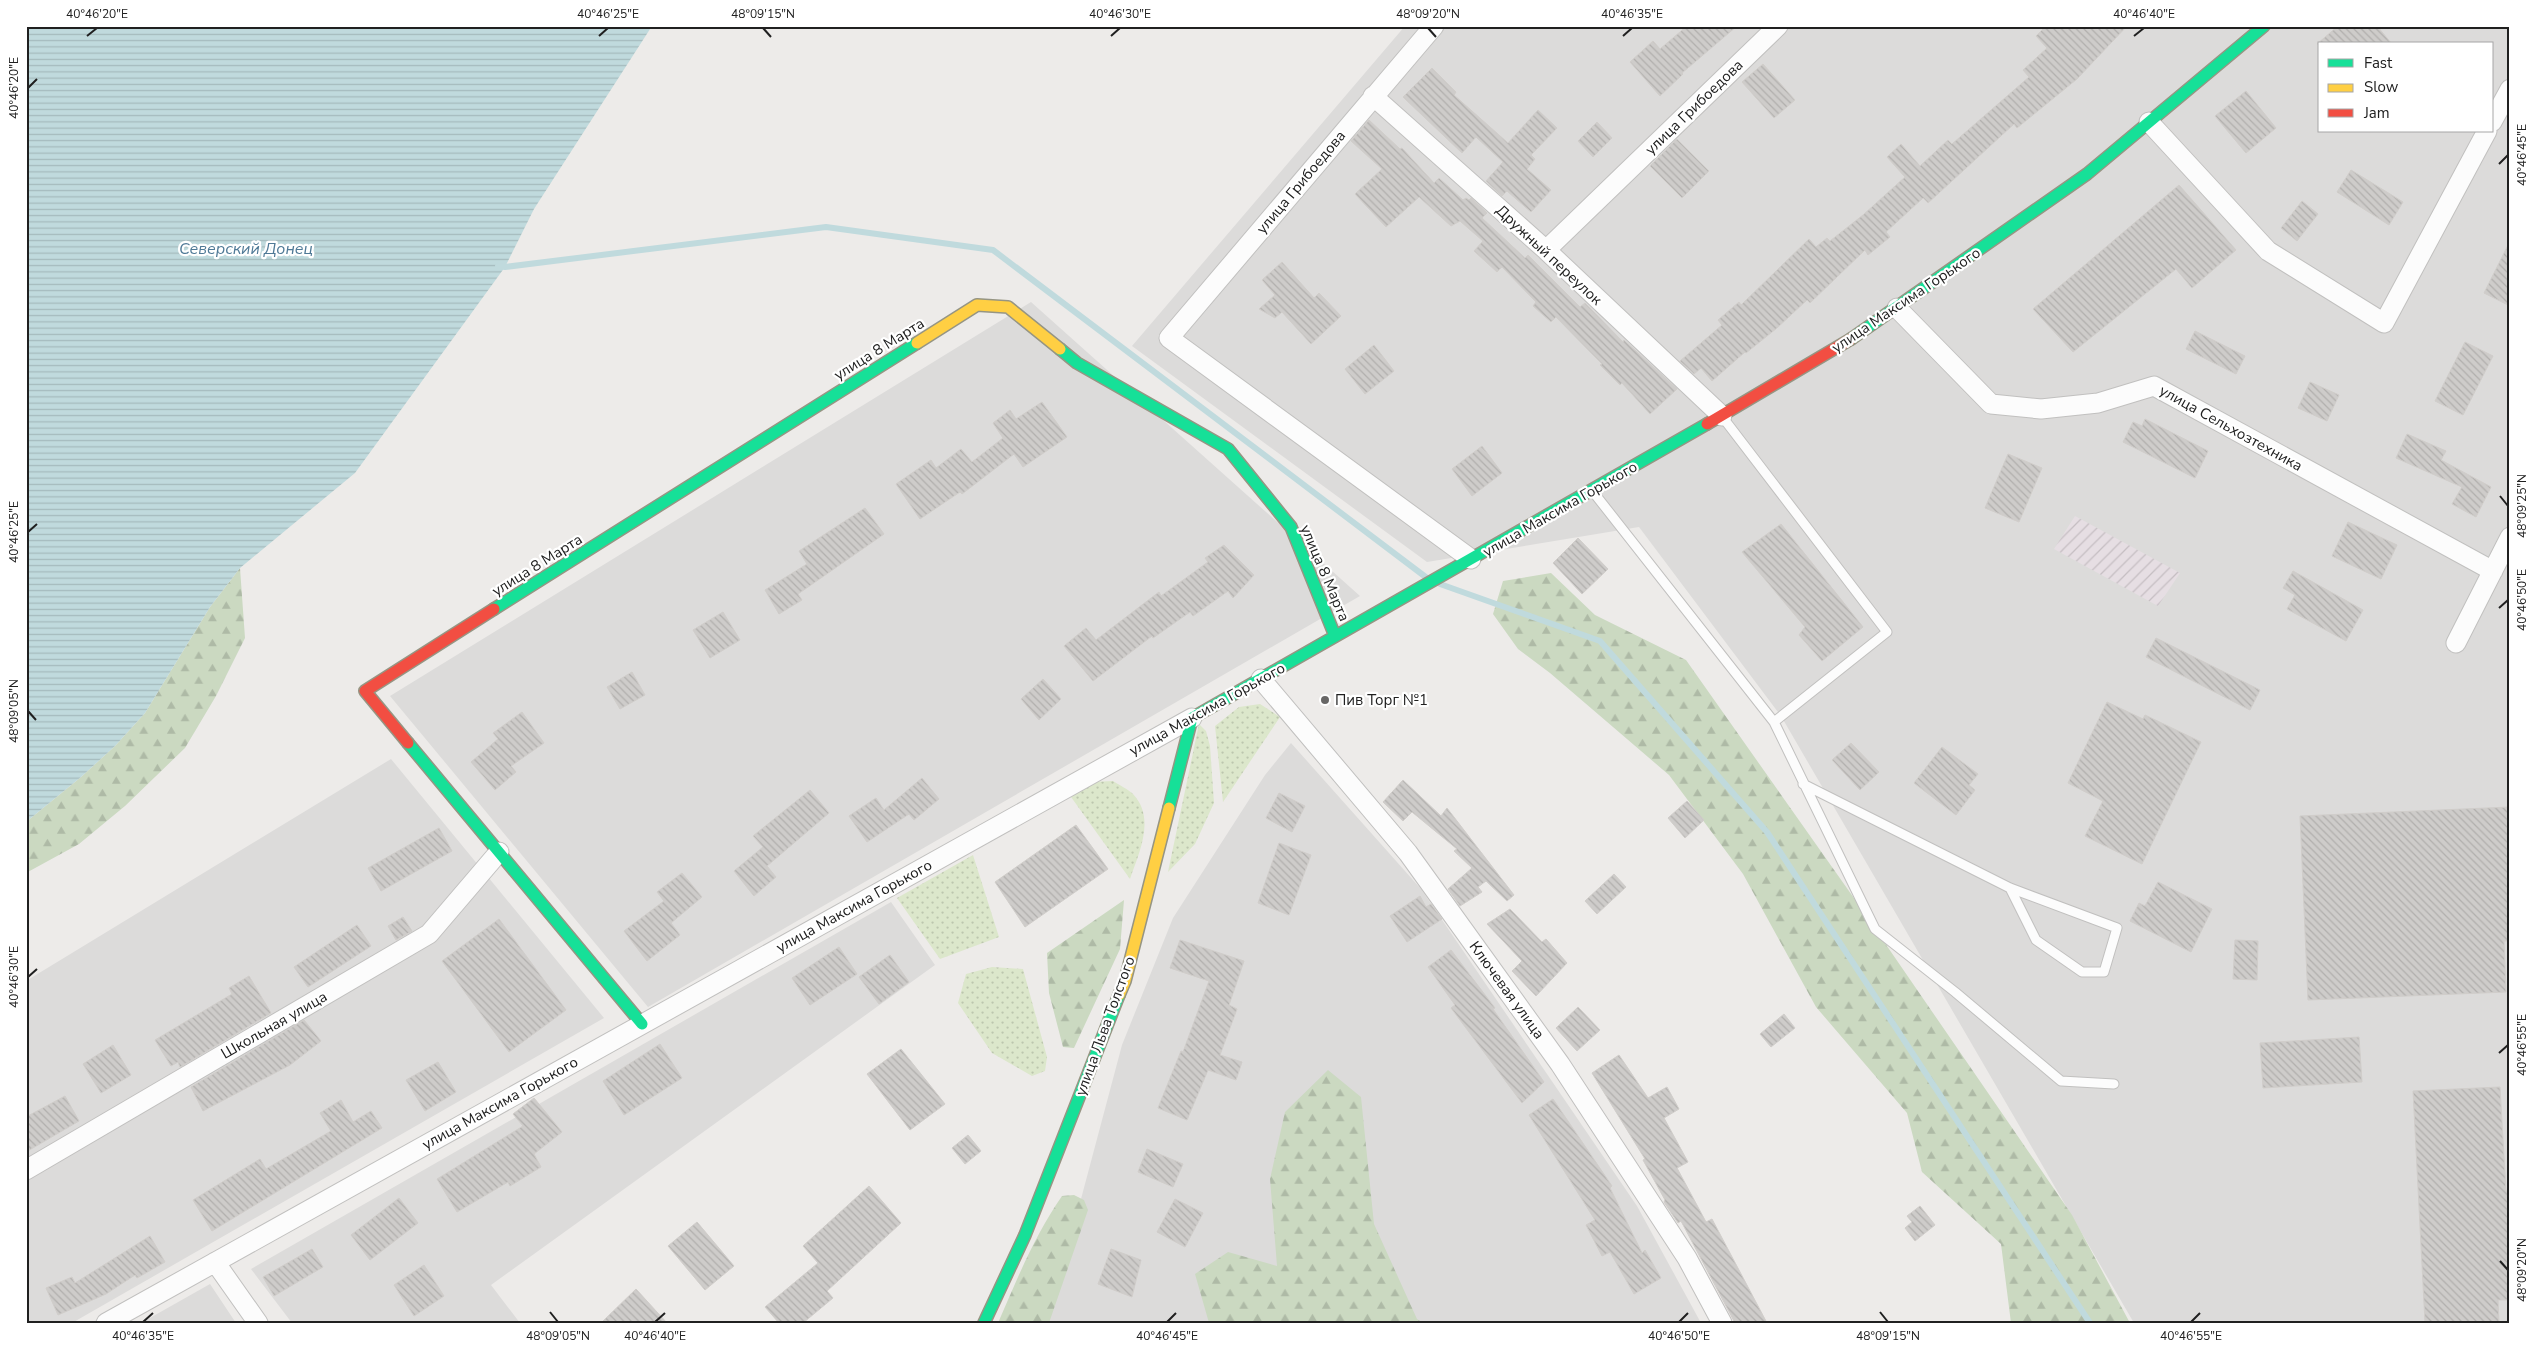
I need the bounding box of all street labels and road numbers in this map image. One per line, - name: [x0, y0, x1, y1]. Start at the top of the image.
- street label: улица Грибоедова: [1641, 55, 1747, 159]
- street label: улица Грибоедова: [1252, 126, 1350, 238]
- street label: Дружный переулок: [1491, 200, 1607, 310]
- street label: улица Максима Горького: [1828, 243, 1984, 357]
- street label: улица 8 Марта: [830, 313, 928, 385]
- street label: улица Сельхозтехника: [2156, 380, 2306, 476]
- street label: улица Максима Горького: [1479, 457, 1641, 561]
- street label: улица 8 Марта: [1296, 522, 1354, 624]
- street label: улица 8 Марта: [488, 529, 586, 601]
- street label: улица Максима Горького: [1125, 658, 1289, 760]
- street label: улица Максима Горького: [772, 855, 936, 957]
- street label: Ключевая улица: [1465, 937, 1549, 1043]
- street label: улица Льва Толстого: [1070, 953, 1140, 1099]
- street label: Школьная улица: [217, 986, 331, 1064]
- street label: улица Максима Горького: [418, 1052, 582, 1154]

